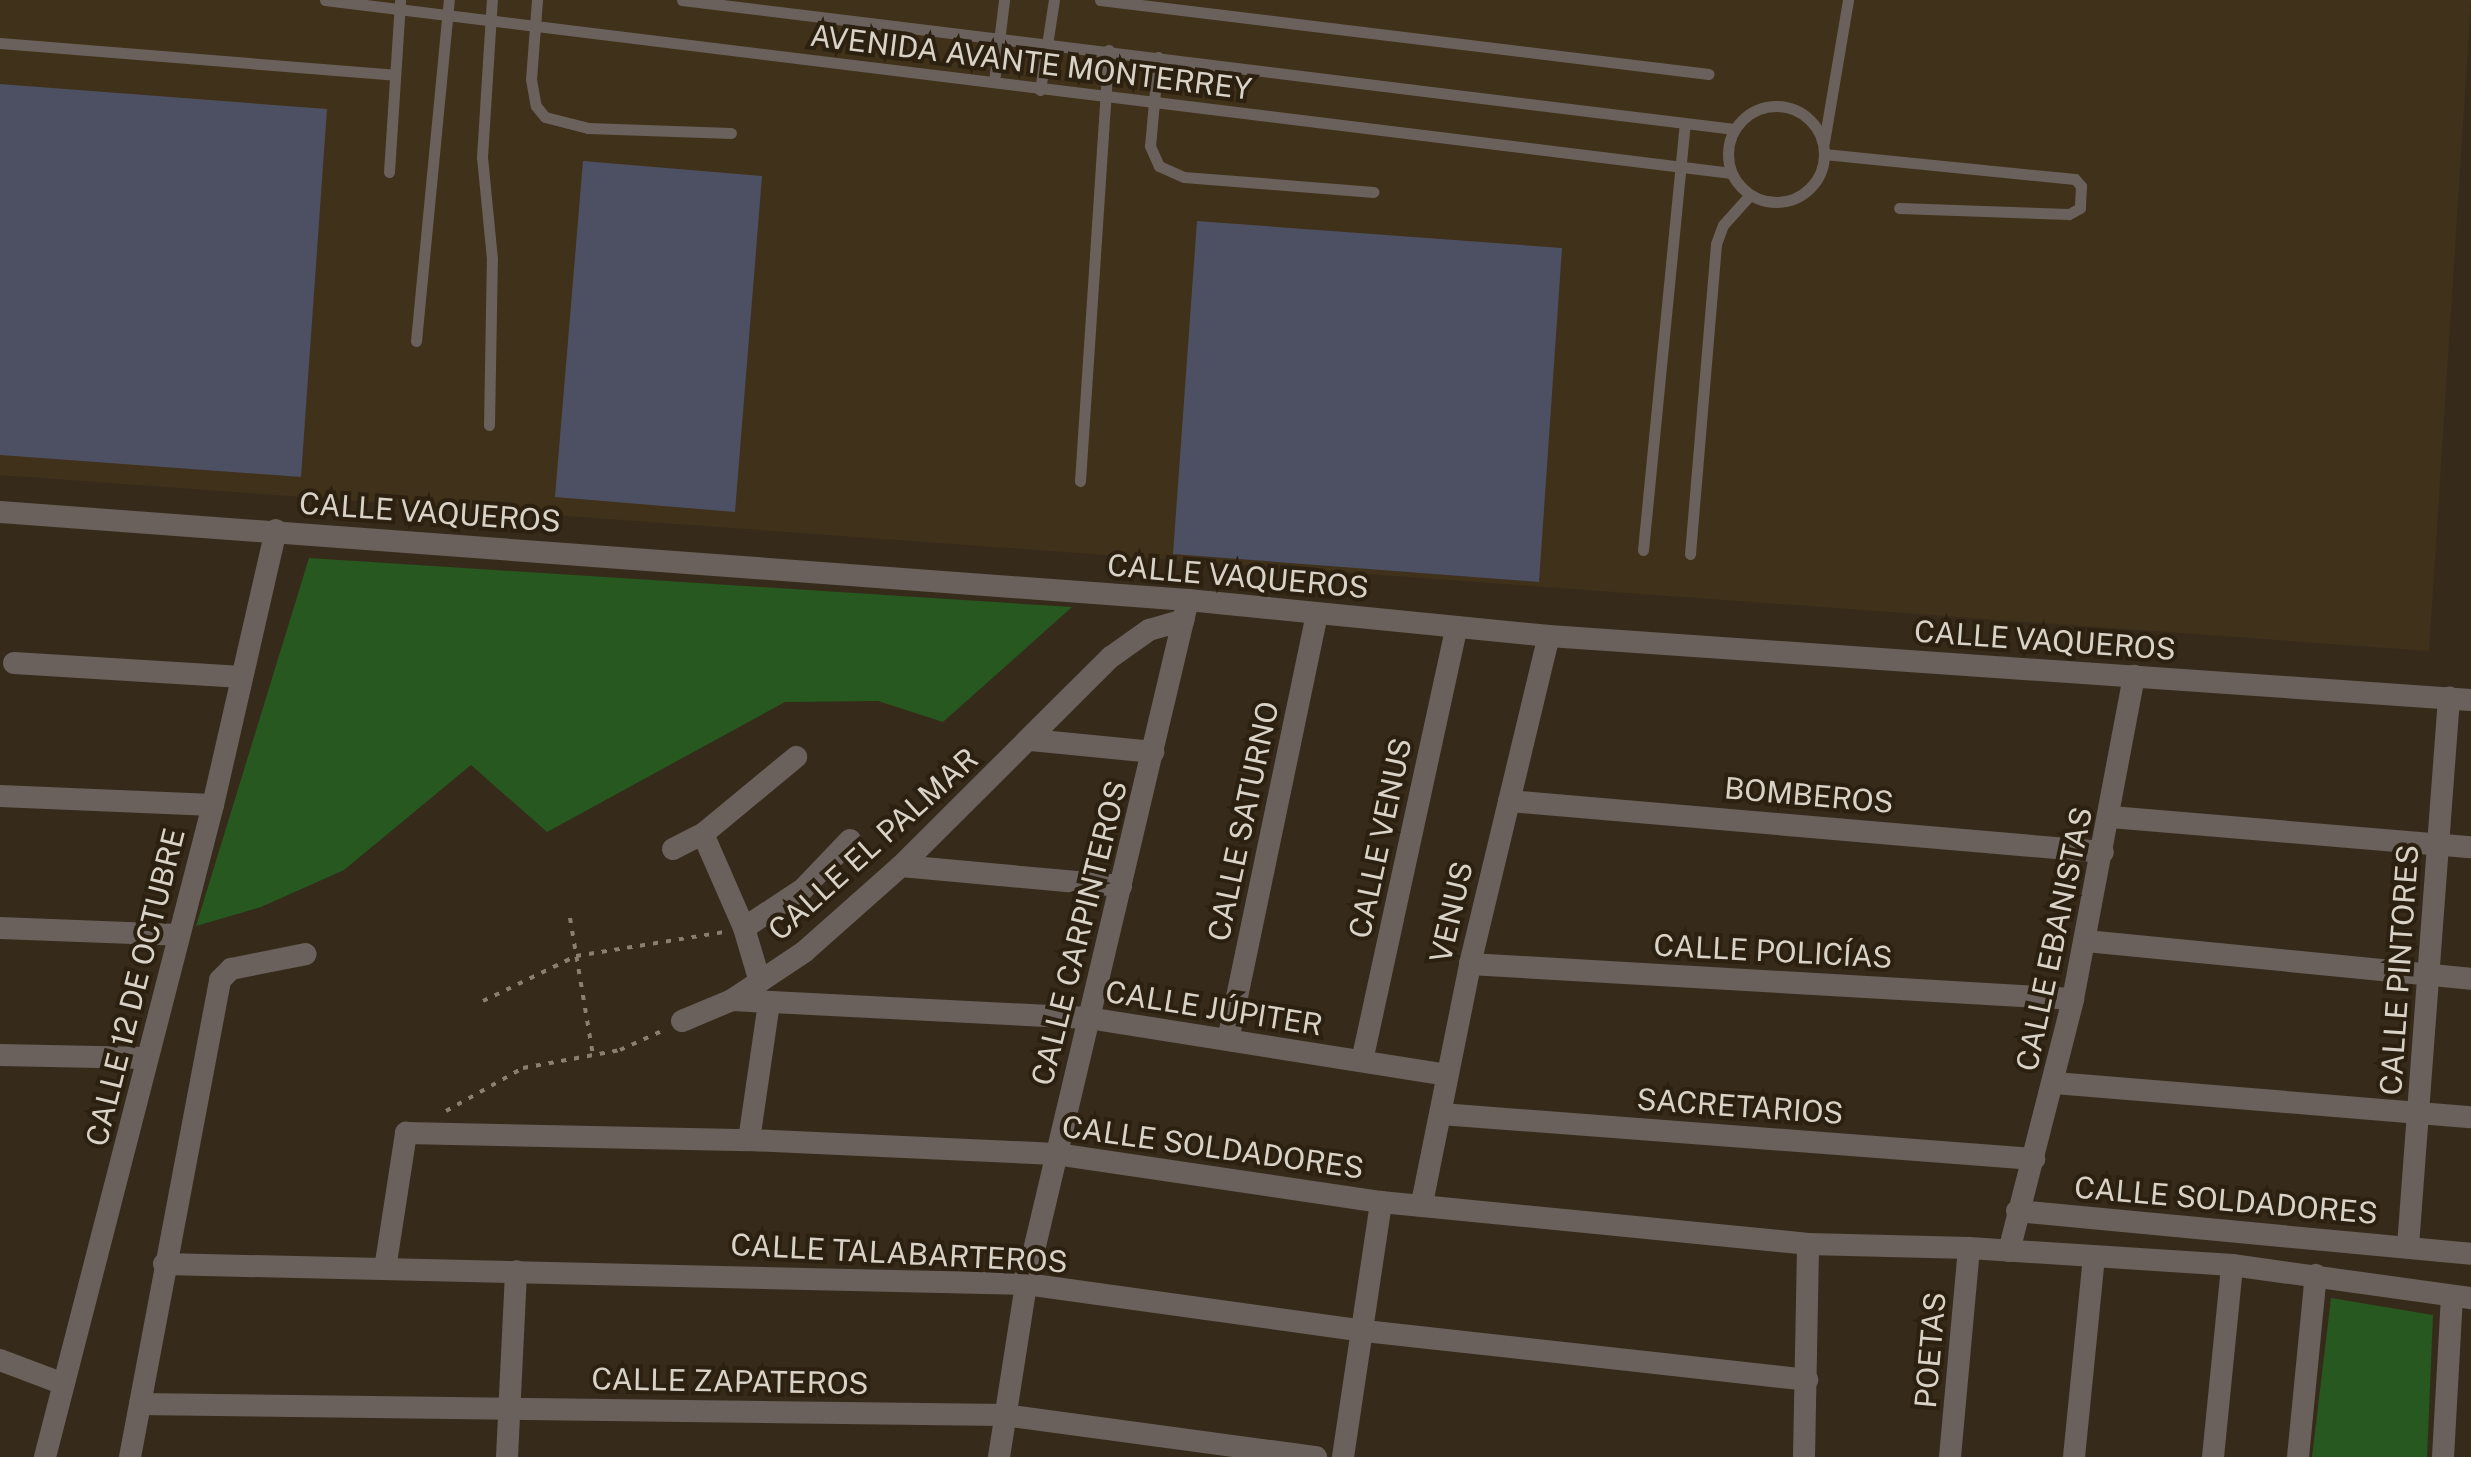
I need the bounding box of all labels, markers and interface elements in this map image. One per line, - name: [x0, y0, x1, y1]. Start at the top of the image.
- street label: AVENIDA AVANTE MONTERREY: [808, 17, 1254, 107]
- street label: CALLE VAQUEROS: [298, 485, 562, 539]
- street label: CALLE VAQUEROS: [1105, 547, 1371, 605]
- street label: CALLE VAQUEROS: [1913, 613, 2177, 667]
- street label: CALLE SATURNO: [1200, 698, 1286, 944]
- street label: CALLE VENUS: [1341, 734, 1419, 942]
- street label: CALLE EL PALMAR: [761, 740, 985, 948]
- street label: BOMBEROS: [1723, 770, 1895, 820]
- street label: CALLE CARPINTEROS: [1024, 777, 1134, 1089]
- street label: CALLE EBANISTAS: [2008, 804, 2100, 1074]
- street label: CALLE 12 DE OCTUBRE: [78, 824, 192, 1150]
- street label: CALLE PINTORES: [2372, 844, 2426, 1096]
- street label: VENUS: [1422, 858, 1480, 966]
- street label: CALLE POLICÍAS: [1653, 927, 1893, 975]
- street label: CALLE JÚPITER: [1103, 973, 1325, 1043]
- street label: SACRETARIOS: [1635, 1081, 1845, 1131]
- street label: CALLE SOLDADORES: [1060, 1108, 1366, 1186]
- street label: CALLE SOLDADORES: [2073, 1169, 2379, 1231]
- street label: CALLE TALABARTEROS: [730, 1226, 1068, 1280]
- street label: POETAS: [1907, 1290, 1953, 1410]
- street label: CALLE ZAPATEROS: [591, 1361, 869, 1401]

